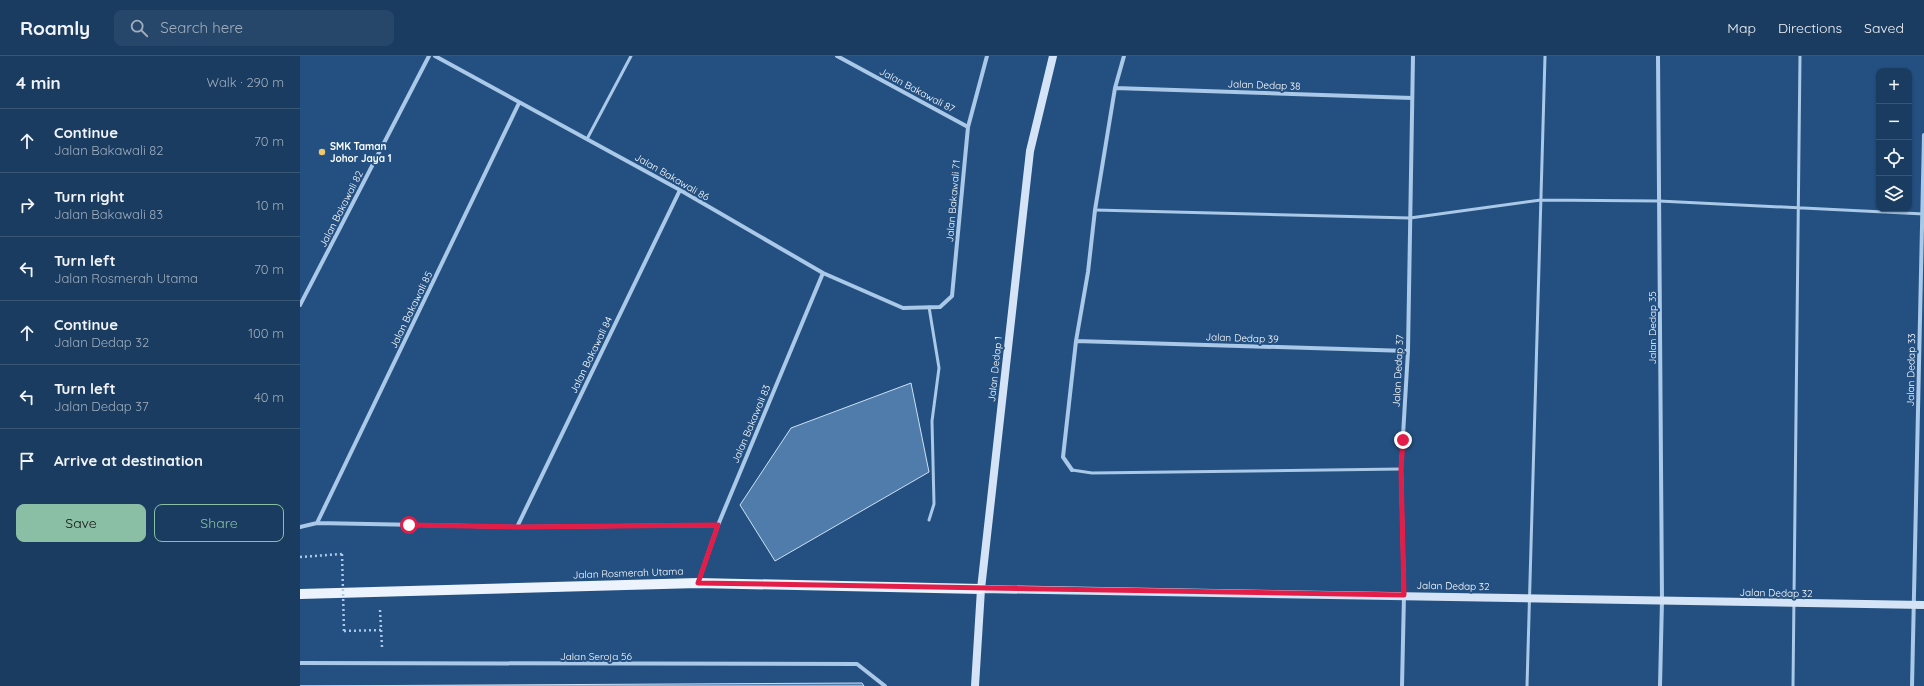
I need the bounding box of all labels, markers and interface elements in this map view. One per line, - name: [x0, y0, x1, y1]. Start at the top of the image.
- search box: [114, 10, 394, 46]
- text: Roamly: [20, 16, 90, 40]
- icon: search: [128, 17, 150, 39]
- text: Search here: [160, 18, 243, 37]
- text: Map: [1727, 19, 1756, 37]
- text: Directions: [1778, 19, 1842, 37]
- text: Saved: [1864, 19, 1904, 37]
- street label: Jalan Bakawali 87: [877, 65, 957, 115]
- map controls: [1876, 68, 1912, 212]
- button: +: [1876, 68, 1912, 104]
- text: 4 min: [16, 72, 61, 93]
- text: Walk · 290 m: [207, 74, 284, 90]
- street label: Jalan Dedap 38: [1227, 77, 1301, 93]
- button: −: [1876, 104, 1912, 140]
- text: Continue: [54, 123, 118, 142]
- icon: ahead: [16, 130, 38, 152]
- text: 70 m: [254, 133, 284, 149]
- place label: SMK Taman Johor Jaya 1: [330, 140, 392, 165]
- button: locate: [1876, 140, 1912, 176]
- text: Jalan Bakawali 82: [54, 142, 164, 158]
- marker: SMK Taman Johor Jaya 1: [317, 147, 327, 157]
- street label: Jalan Bakawali 86: [632, 150, 712, 204]
- street label: Jalan Bakawali 71: [943, 159, 963, 243]
- street label: Jalan Bakawali 82: [316, 168, 366, 249]
- button: layers: [1876, 176, 1912, 212]
- text: Turn right: [54, 187, 125, 206]
- icon: right: [16, 194, 38, 216]
- text: 10 m: [256, 197, 284, 213]
- text: Jalan Bakawali 83: [54, 206, 163, 222]
- text: Turn left: [54, 251, 116, 270]
- icon: left: [16, 258, 38, 280]
- text: 70 m: [254, 261, 284, 277]
- street label: Jalan Bakawali 85: [387, 269, 435, 351]
- text: Jalan Rosmerah Utama: [54, 270, 198, 286]
- street label: Jalan Dedap 35: [1646, 291, 1659, 365]
- street label: Jalan Bakawali 84: [567, 314, 615, 396]
- text: Continue: [54, 315, 118, 334]
- icon: ahead: [16, 322, 38, 344]
- text: 100 m: [248, 325, 284, 341]
- street label: Jalan Dedap 39: [1205, 330, 1279, 346]
- street label: Jalan Dedap 33: [1904, 333, 1918, 407]
- text: Jalan Dedap 32: [54, 334, 149, 350]
- street label: Jalan Dedap 37: [1390, 334, 1406, 408]
- street label: Jalan Dedap 1: [985, 335, 1005, 403]
- text: Turn left: [54, 379, 116, 398]
- street label: Jalan Bakawali 83: [729, 383, 773, 465]
- icon: left: [16, 386, 38, 408]
- text: 40 m: [254, 389, 284, 405]
- text: Jalan Dedap 37: [54, 398, 149, 414]
- route end: [1394, 431, 1412, 449]
- icon: arrive: [16, 450, 38, 472]
- text: Arrive at destination: [54, 451, 203, 470]
- button: Save: [16, 504, 146, 542]
- button: Share: [154, 504, 284, 542]
- route start: [400, 516, 418, 534]
- street label: Jalan Rosmerah Utama: [572, 565, 684, 581]
- street label: Jalan Dedap 32: [1416, 579, 1490, 593]
- street label: Jalan Dedap 32: [1739, 586, 1813, 600]
- street label: Jalan Seroja 56: [560, 650, 633, 663]

